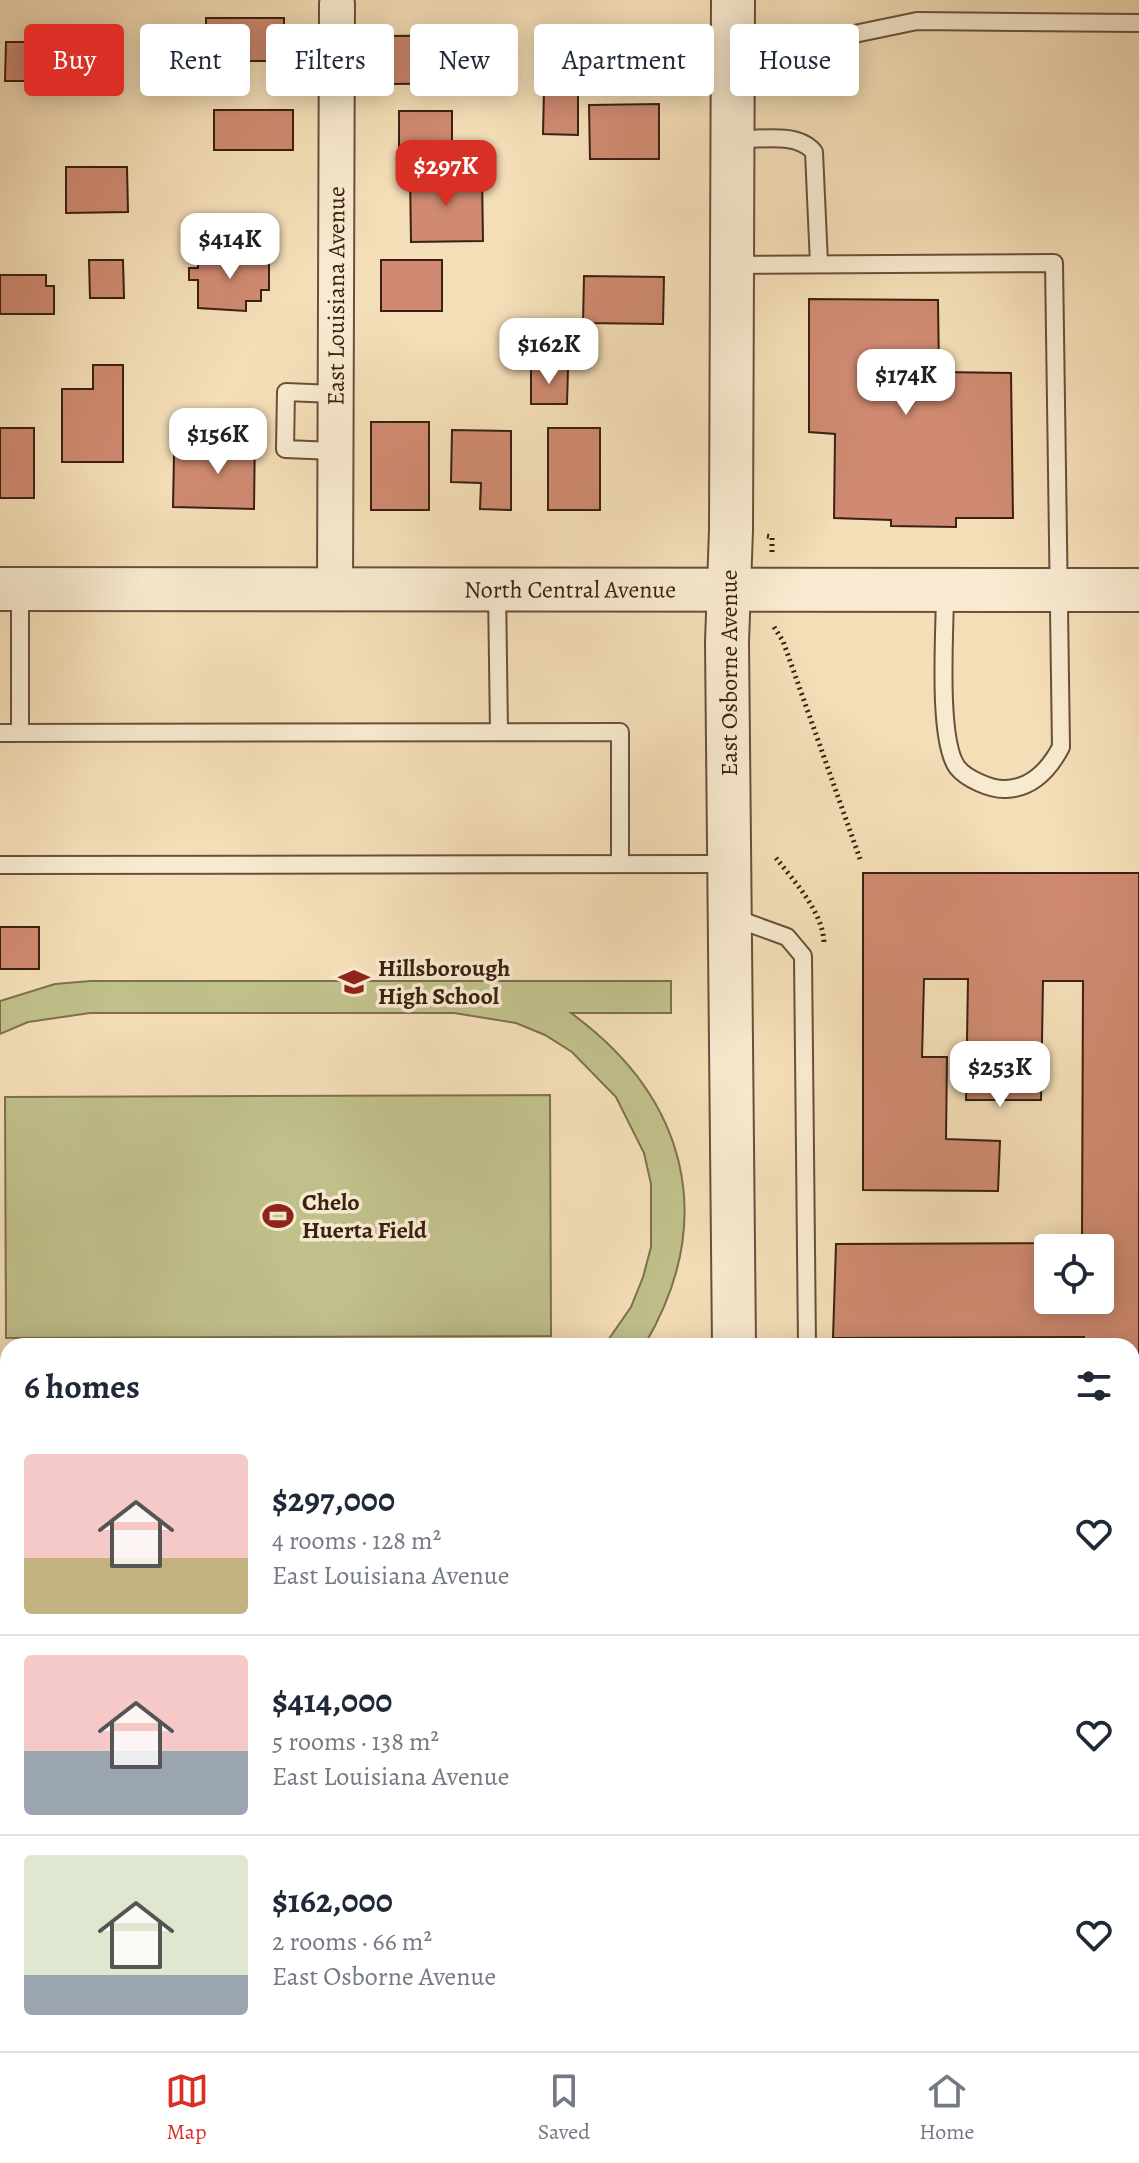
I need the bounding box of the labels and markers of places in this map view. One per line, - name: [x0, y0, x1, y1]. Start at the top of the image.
- pin: $297K: [390, 140, 502, 208]
- pin: $414K: [174, 213, 286, 281]
- pin: $162K: [493, 318, 605, 386]
- pin: $174K: [850, 349, 962, 417]
- pin: $156K: [162, 408, 274, 476]
- place label: Hillsborough High School: [378, 952, 510, 1012]
- school or university icon: Hillsborough High School: [337, 965, 371, 999]
- pin: $253K: [944, 1041, 1056, 1109]
- place label: Chelo Huerta Field: [302, 1186, 427, 1246]
- sports icon: Chelo Huerta Field: [261, 1199, 295, 1233]

